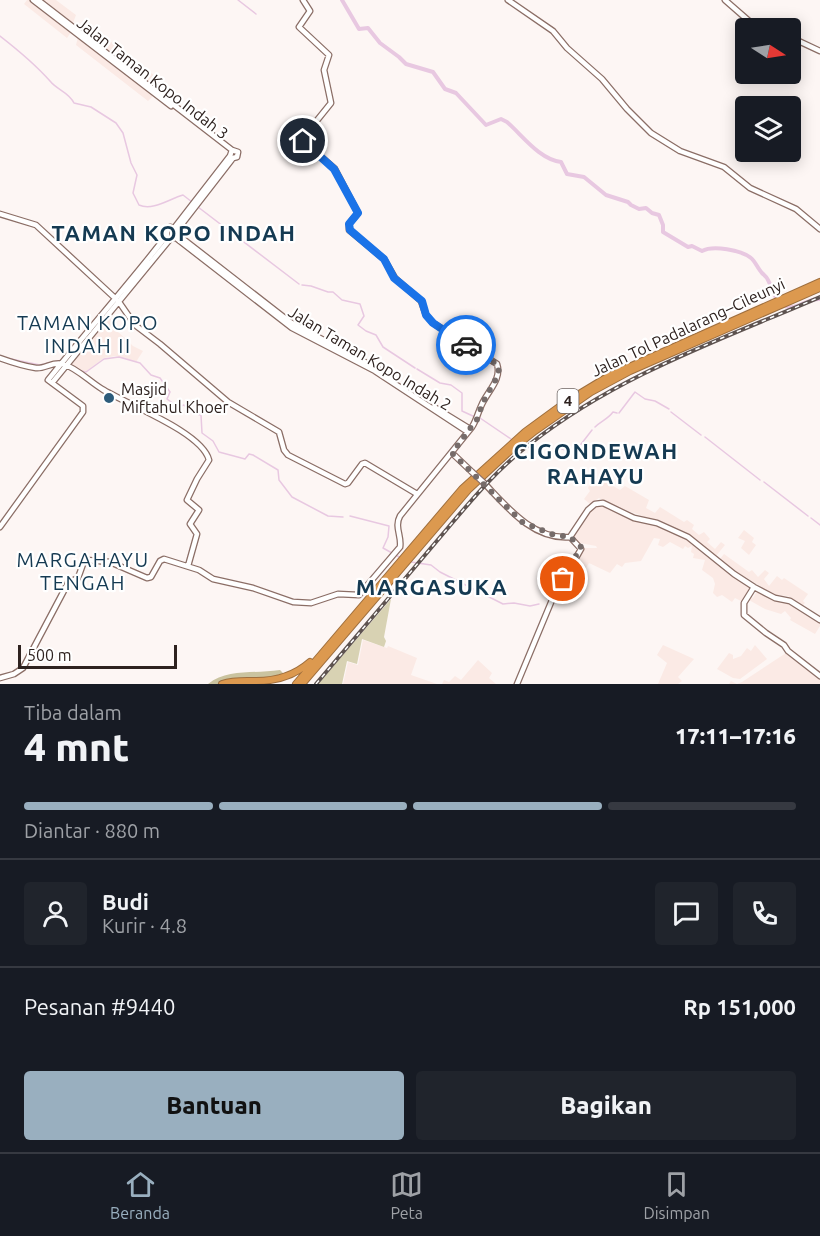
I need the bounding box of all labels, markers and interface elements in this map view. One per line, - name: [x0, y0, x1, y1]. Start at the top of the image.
- street label: Jalan Taman Kopo Indah 3: [74, 13, 232, 143]
- north arrow: [735, 18, 801, 84]
- map controls: [735, 18, 801, 162]
- button: layers: [735, 96, 801, 162]
- pin: [277, 115, 328, 166]
- icon: home: [286, 124, 319, 157]
- district label: TAMAN KOPO INDAH: [51, 220, 297, 245]
- street label: Jalan Tol Padalarang–Cileunyi: [588, 274, 788, 380]
- street label: Jalan Taman Kopo Indah 2: [285, 302, 455, 414]
- district label: TAMAN KOPO INDAH II: [17, 311, 159, 357]
- courier: [436, 315, 496, 375]
- icon: car: [450, 329, 483, 362]
- place label: Masjid Miftahul Khoer: [121, 380, 229, 416]
- road number: 4: [558, 389, 578, 413]
- marker: Masjid Miftahul Khoer: [102, 391, 116, 405]
- district label: CIGONDEWAH RAHAYU: [513, 438, 679, 488]
- district label: MARGAHAYU TENGAH: [16, 548, 150, 594]
- pin: [537, 553, 588, 604]
- icon: bag: [546, 562, 579, 595]
- district label: MARGASUKA: [356, 574, 508, 599]
- scale bar: [18, 642, 177, 670]
- text: 500 m: [27, 646, 72, 664]
- text: Tiba dalam: [24, 701, 122, 724]
- text: 17:11–17:16: [675, 723, 796, 748]
- text: 4 mnt: [24, 725, 129, 768]
- text: Diantar · 880 m: [24, 819, 160, 842]
- button: person: [24, 882, 87, 945]
- button: chat: [655, 882, 718, 945]
- button: phone: [733, 882, 796, 945]
- text: Budi: [102, 889, 149, 914]
- text: Kurir · 4.8: [102, 914, 187, 937]
- text: Pesanan #9440: [24, 994, 175, 1019]
- text: Rp 151,000: [683, 994, 796, 1019]
- button: Bantuan: [24, 1071, 404, 1140]
- button: Bagikan: [416, 1071, 796, 1140]
- tab: Beranda: [110, 1168, 170, 1222]
- tab: Peta: [390, 1168, 423, 1222]
- tab: Disimpan: [643, 1168, 710, 1222]

